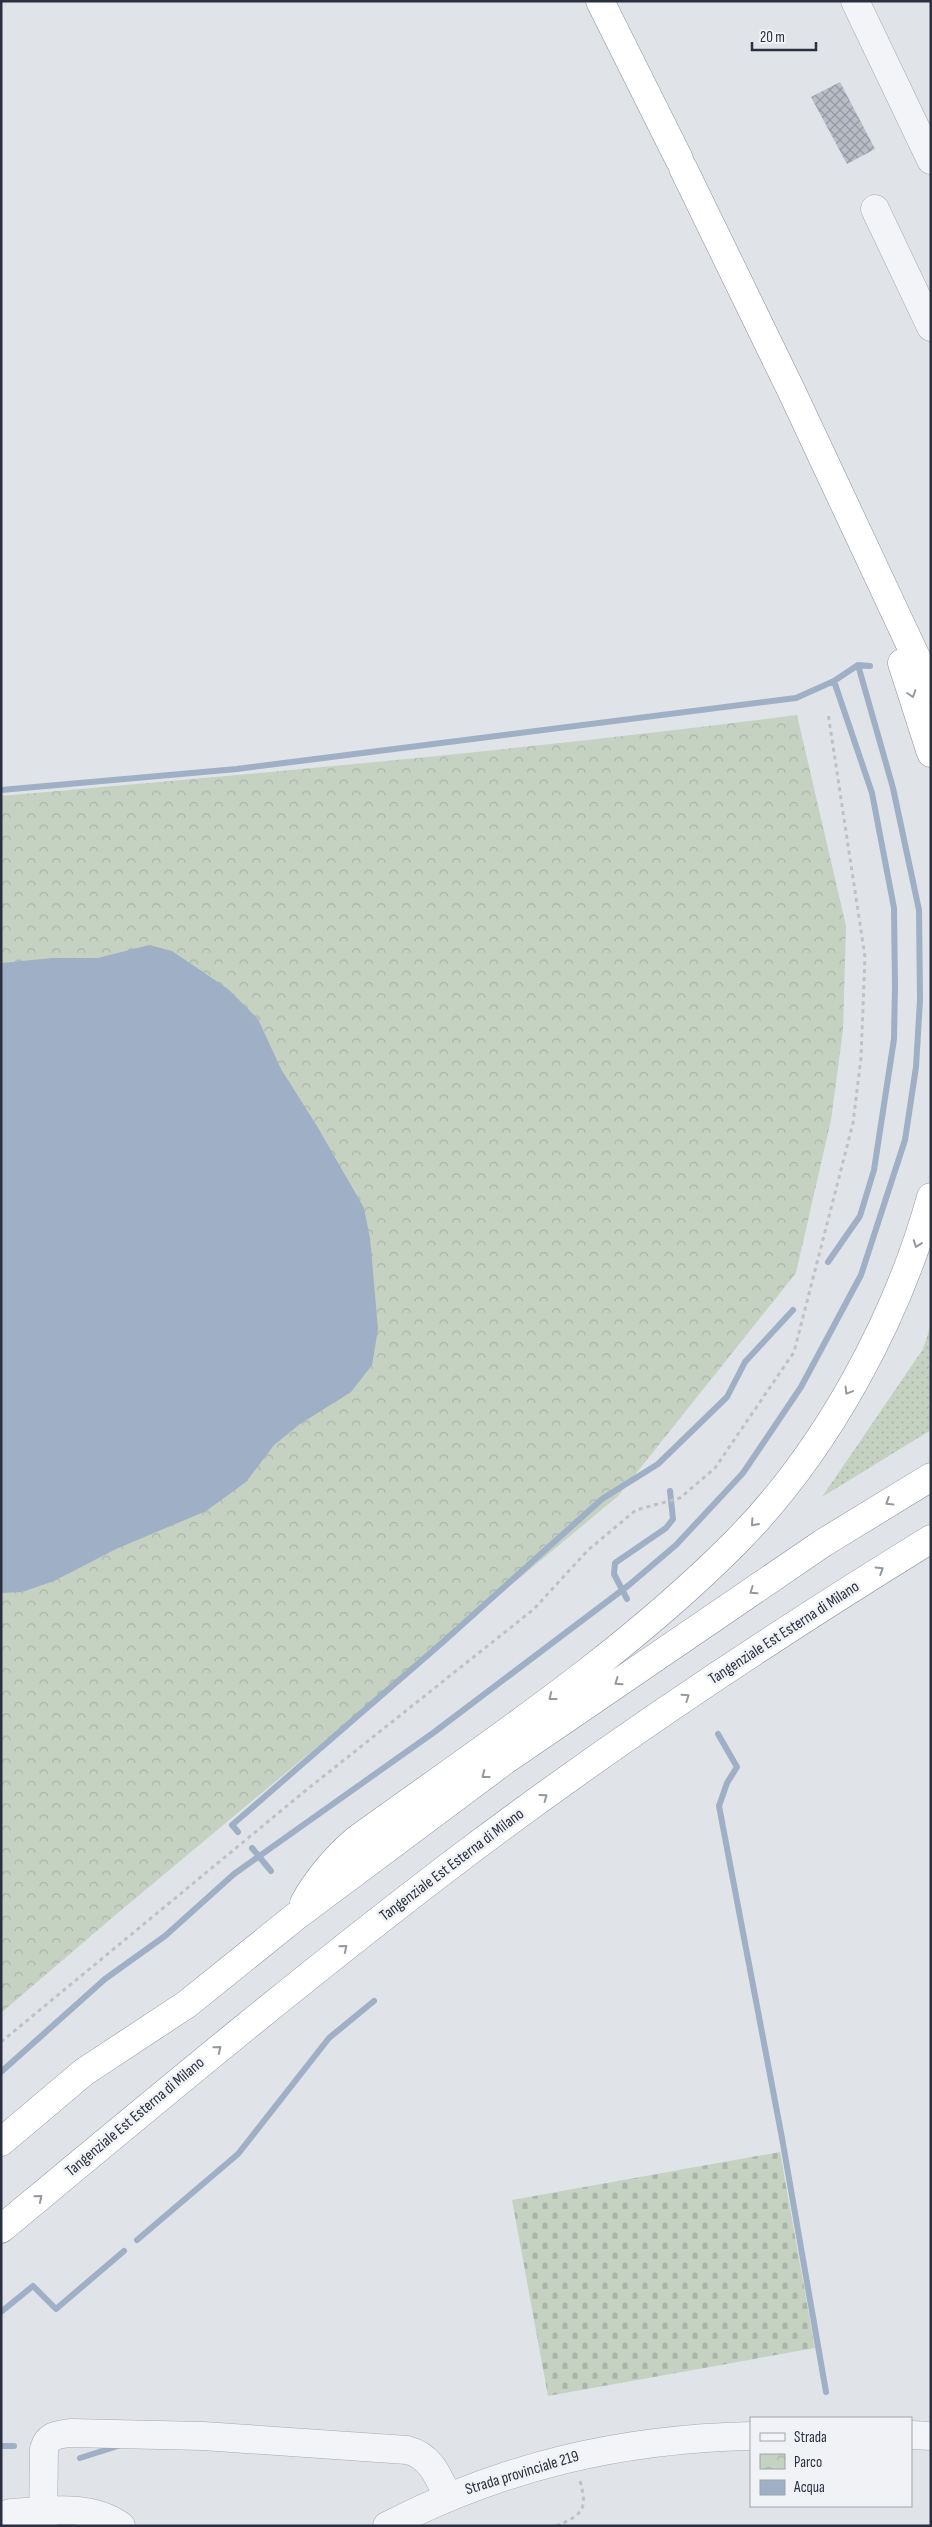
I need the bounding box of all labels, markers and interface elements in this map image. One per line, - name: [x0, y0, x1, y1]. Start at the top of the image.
- scale bar: [752, 20, 816, 52]
- text: 20 m: [760, 28, 785, 47]
- one-way arrow: [907, 689, 917, 697]
- one-way arrow: [913, 1239, 923, 1248]
- one-way arrow: [845, 1385, 855, 1394]
- one-way arrow: [886, 1496, 895, 1506]
- one-way arrow: [750, 1517, 759, 1526]
- one-way arrow: [875, 1567, 884, 1576]
- street label: Tangenziale Est Esterna di Milano: [705, 1577, 863, 1689]
- one-way arrow: [749, 1584, 758, 1594]
- one-way arrow: [615, 1676, 624, 1685]
- one-way arrow: [549, 1692, 558, 1700]
- one-way arrow: [681, 1694, 690, 1704]
- one-way arrow: [481, 1769, 491, 1778]
- one-way arrow: [538, 1794, 548, 1803]
- street label: Tangenziale Est Esterna di Milano: [376, 1805, 528, 1925]
- one-way arrow: [339, 1944, 348, 1953]
- one-way arrow: [212, 2046, 221, 2055]
- street label: Tangenziale Est Esterna di Milano: [62, 2053, 208, 2181]
- one-way arrow: [33, 2194, 42, 2203]
- legend: [750, 2417, 912, 2507]
- text: Strada: [794, 2428, 827, 2447]
- street label: Strada provinciale 219: [463, 2447, 581, 2499]
- text: Parco: [794, 2453, 822, 2472]
- text: Acqua: [793, 2478, 825, 2497]

